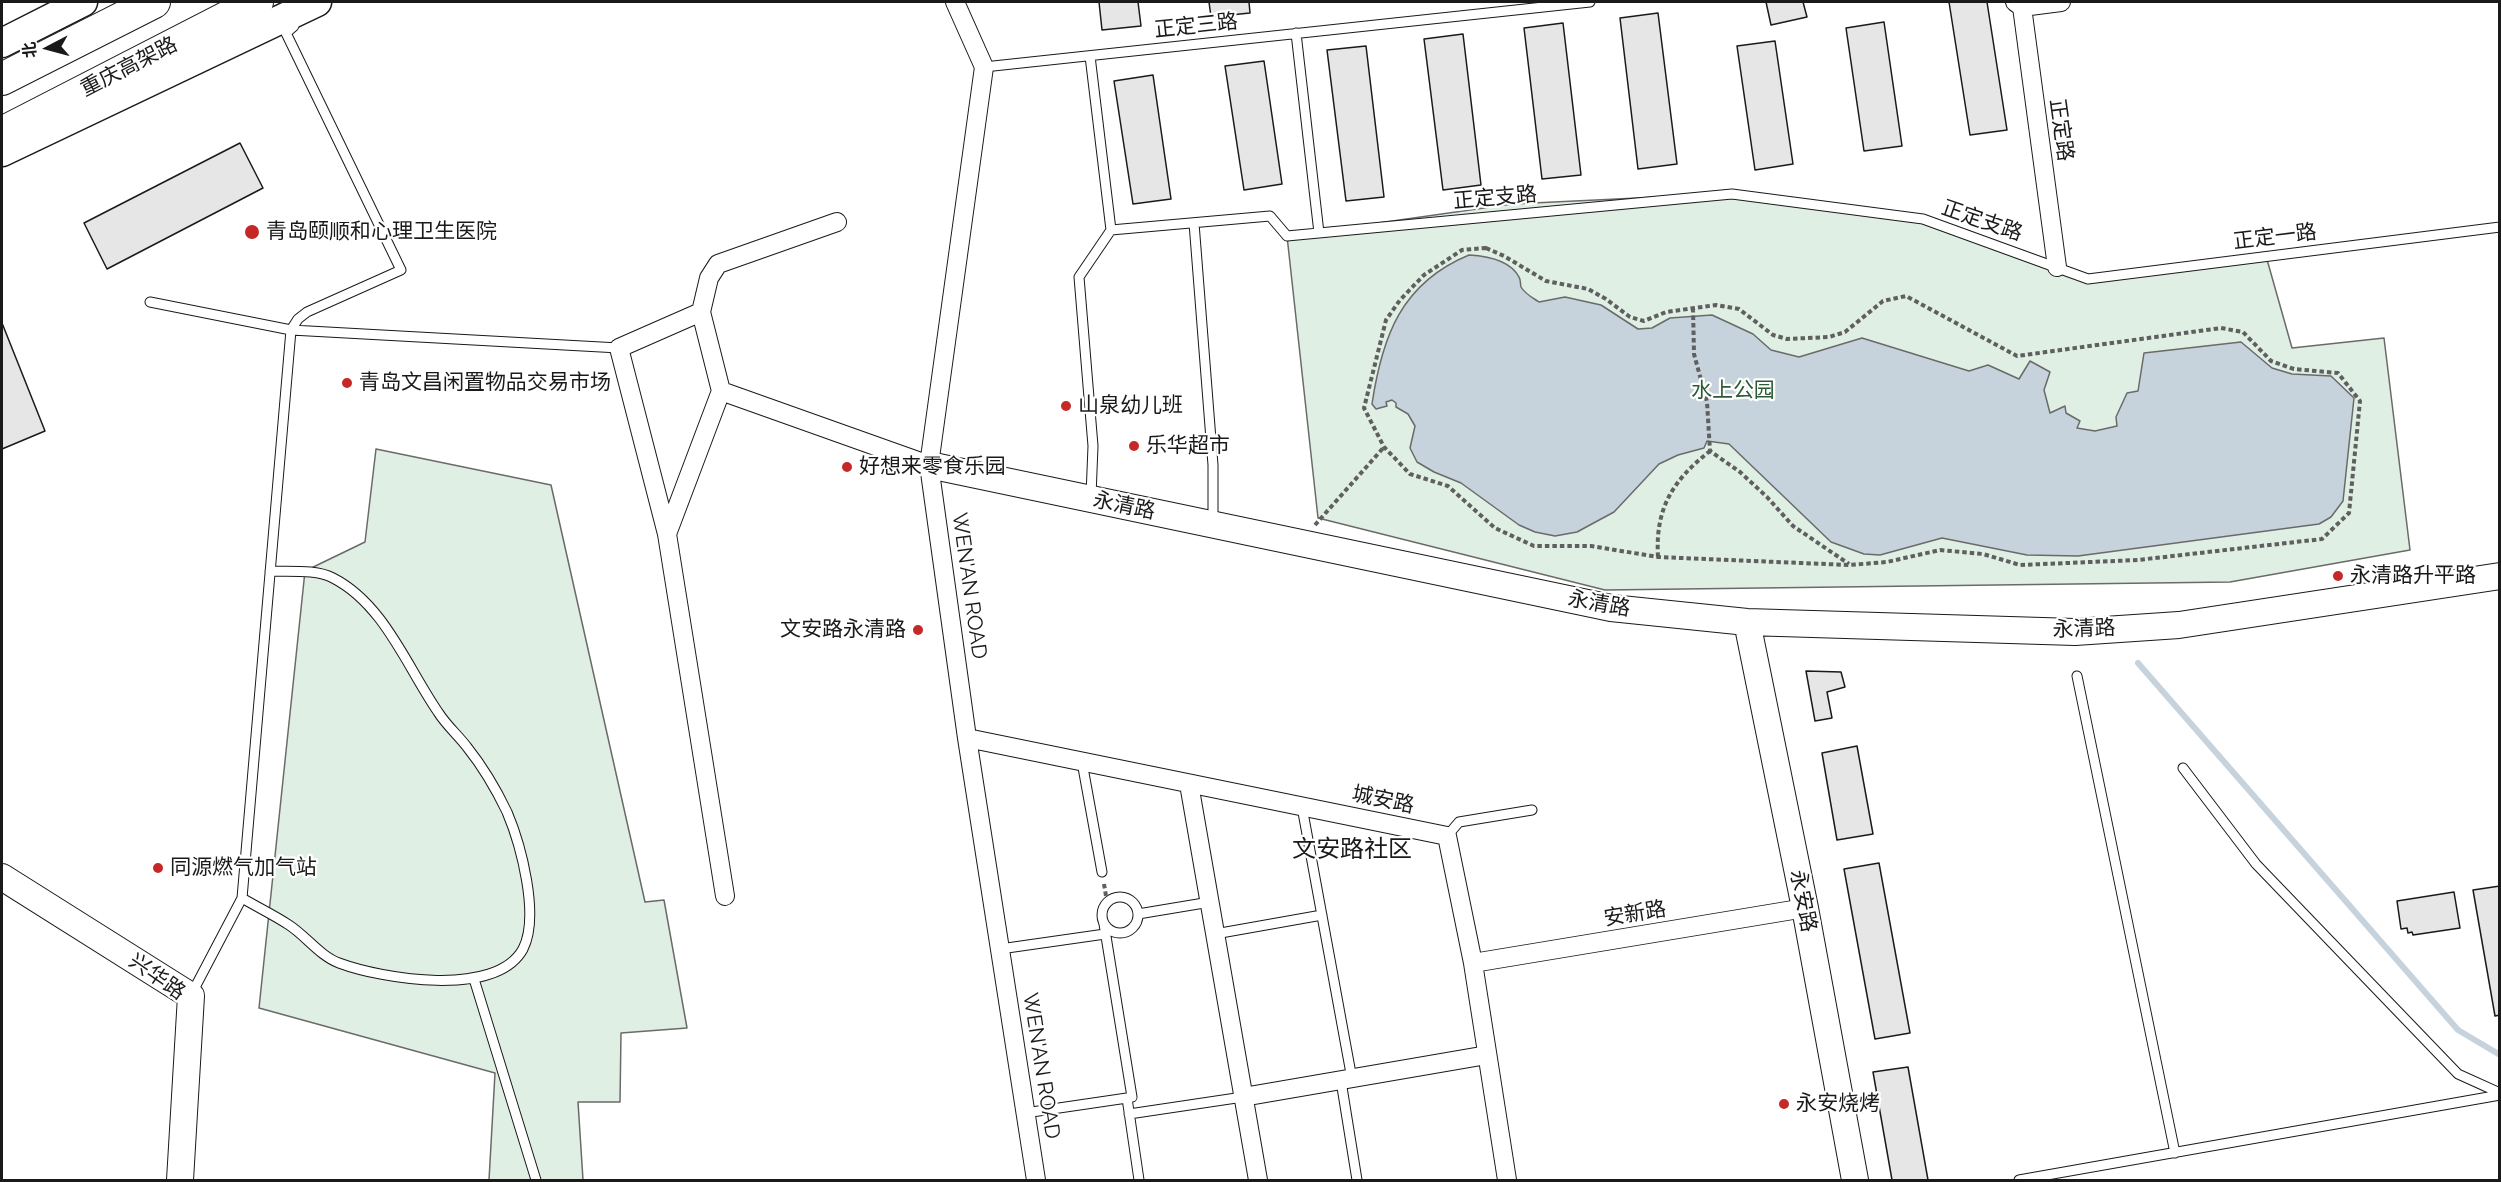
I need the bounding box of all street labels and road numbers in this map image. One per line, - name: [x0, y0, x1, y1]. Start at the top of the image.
- street label: 正定三路: [1153, 9, 1239, 43]
- street label: 重庆高架路: [77, 32, 181, 102]
- street label: 正定路: [2044, 97, 2078, 163]
- street label: 正定支路: [1452, 182, 1538, 214]
- street label: 正定支路: [1938, 195, 2026, 247]
- street label: 正定一路: [2232, 219, 2318, 255]
- street label: 永清路: [1091, 487, 1157, 525]
- street label: WEN'AN ROAD: [946, 511, 992, 661]
- street label: 永清路: [1566, 586, 1632, 622]
- street label: 永清路: [2052, 615, 2116, 643]
- street label: 城安路: [1350, 781, 1416, 819]
- street label: 永安路: [1785, 868, 1821, 934]
- street label: 安新路: [1602, 897, 1668, 931]
- street label: 兴华路: [124, 949, 190, 1005]
- street label: WEN'AN ROAD: [1017, 991, 1065, 1141]

